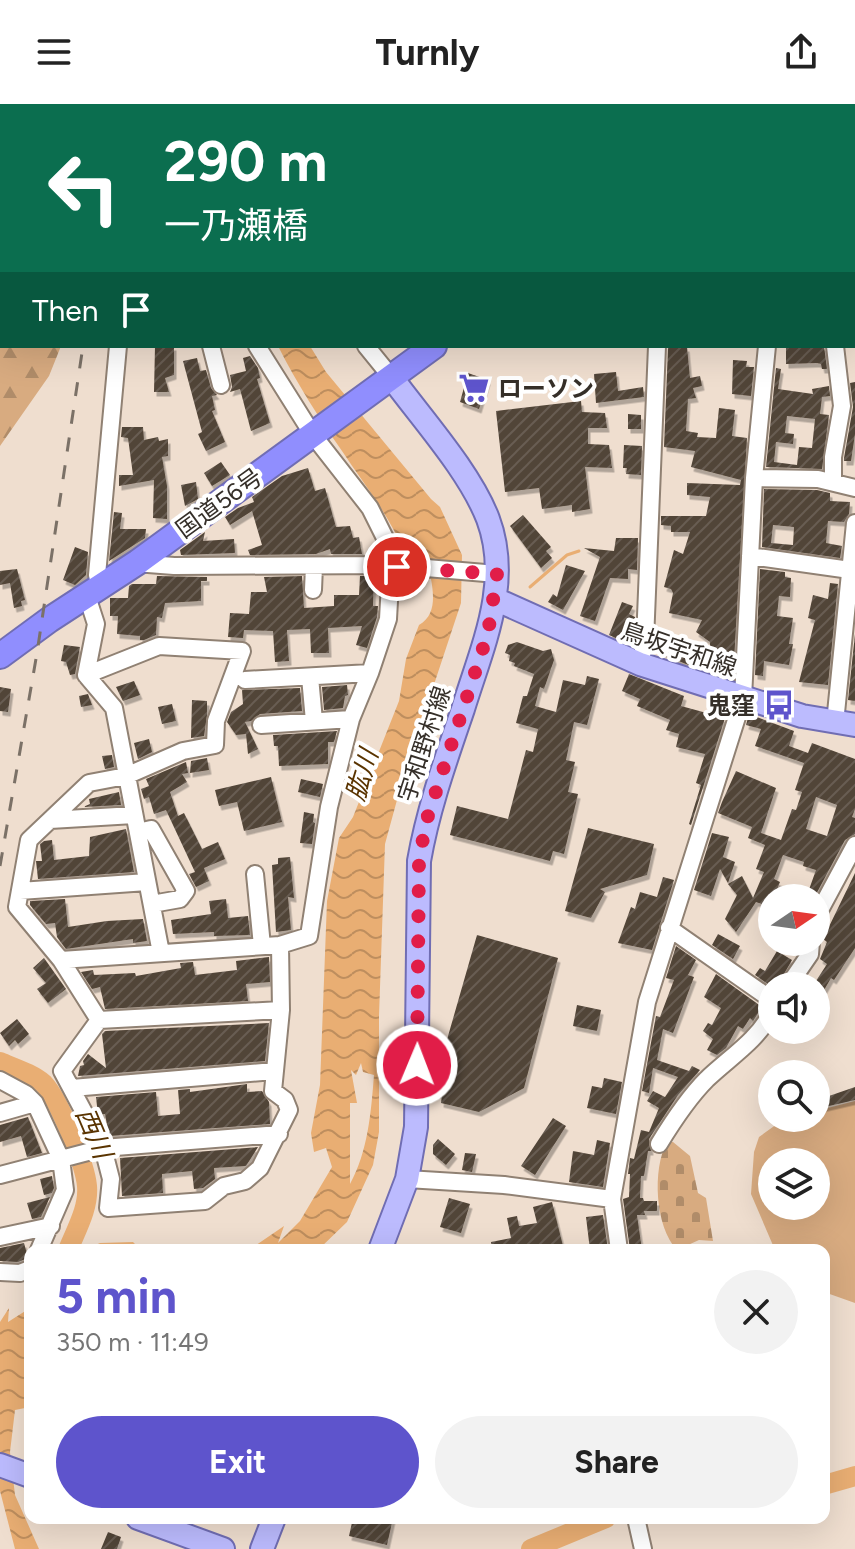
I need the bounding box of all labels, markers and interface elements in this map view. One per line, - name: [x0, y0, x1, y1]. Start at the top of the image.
- icon: menu: [32, 30, 76, 74]
- icon: share: [779, 30, 823, 74]
- text: Turnly: [376, 31, 479, 74]
- text: 290 m: [164, 128, 327, 195]
- icon: left: [32, 136, 136, 240]
- text: 一乃瀬橋: [164, 204, 308, 247]
- icon: arrive: [114, 288, 158, 332]
- text: Then: [32, 292, 98, 329]
- supermarket icon: ローソン: [457, 371, 491, 405]
- place label: ローソン: [498, 374, 594, 403]
- street label: 国道56号: [170, 462, 268, 544]
- pin: [363, 533, 431, 601]
- icon: arrive: [375, 545, 419, 589]
- street label: 鳥坂宇和線: [618, 616, 740, 682]
- street label: 宇和野村線: [392, 682, 456, 806]
- bus stop icon: 鬼窪: [762, 688, 796, 722]
- place label: 鬼窪: [707, 691, 755, 720]
- water label: 肱川: [339, 743, 386, 805]
- north arrow: [758, 884, 830, 956]
- map controls: [758, 884, 830, 1220]
- button: sound: [758, 972, 830, 1044]
- position arrow: [375, 1023, 459, 1107]
- button: search: [758, 1060, 830, 1132]
- water label: 西川: [69, 1103, 120, 1166]
- button: layers: [758, 1148, 830, 1220]
- text: 5 min: [56, 1267, 177, 1325]
- button: close: [714, 1270, 798, 1354]
- text: 350 m · 11:49: [56, 1326, 209, 1358]
- button: Exit: [56, 1416, 419, 1508]
- button: Share: [435, 1416, 798, 1508]

